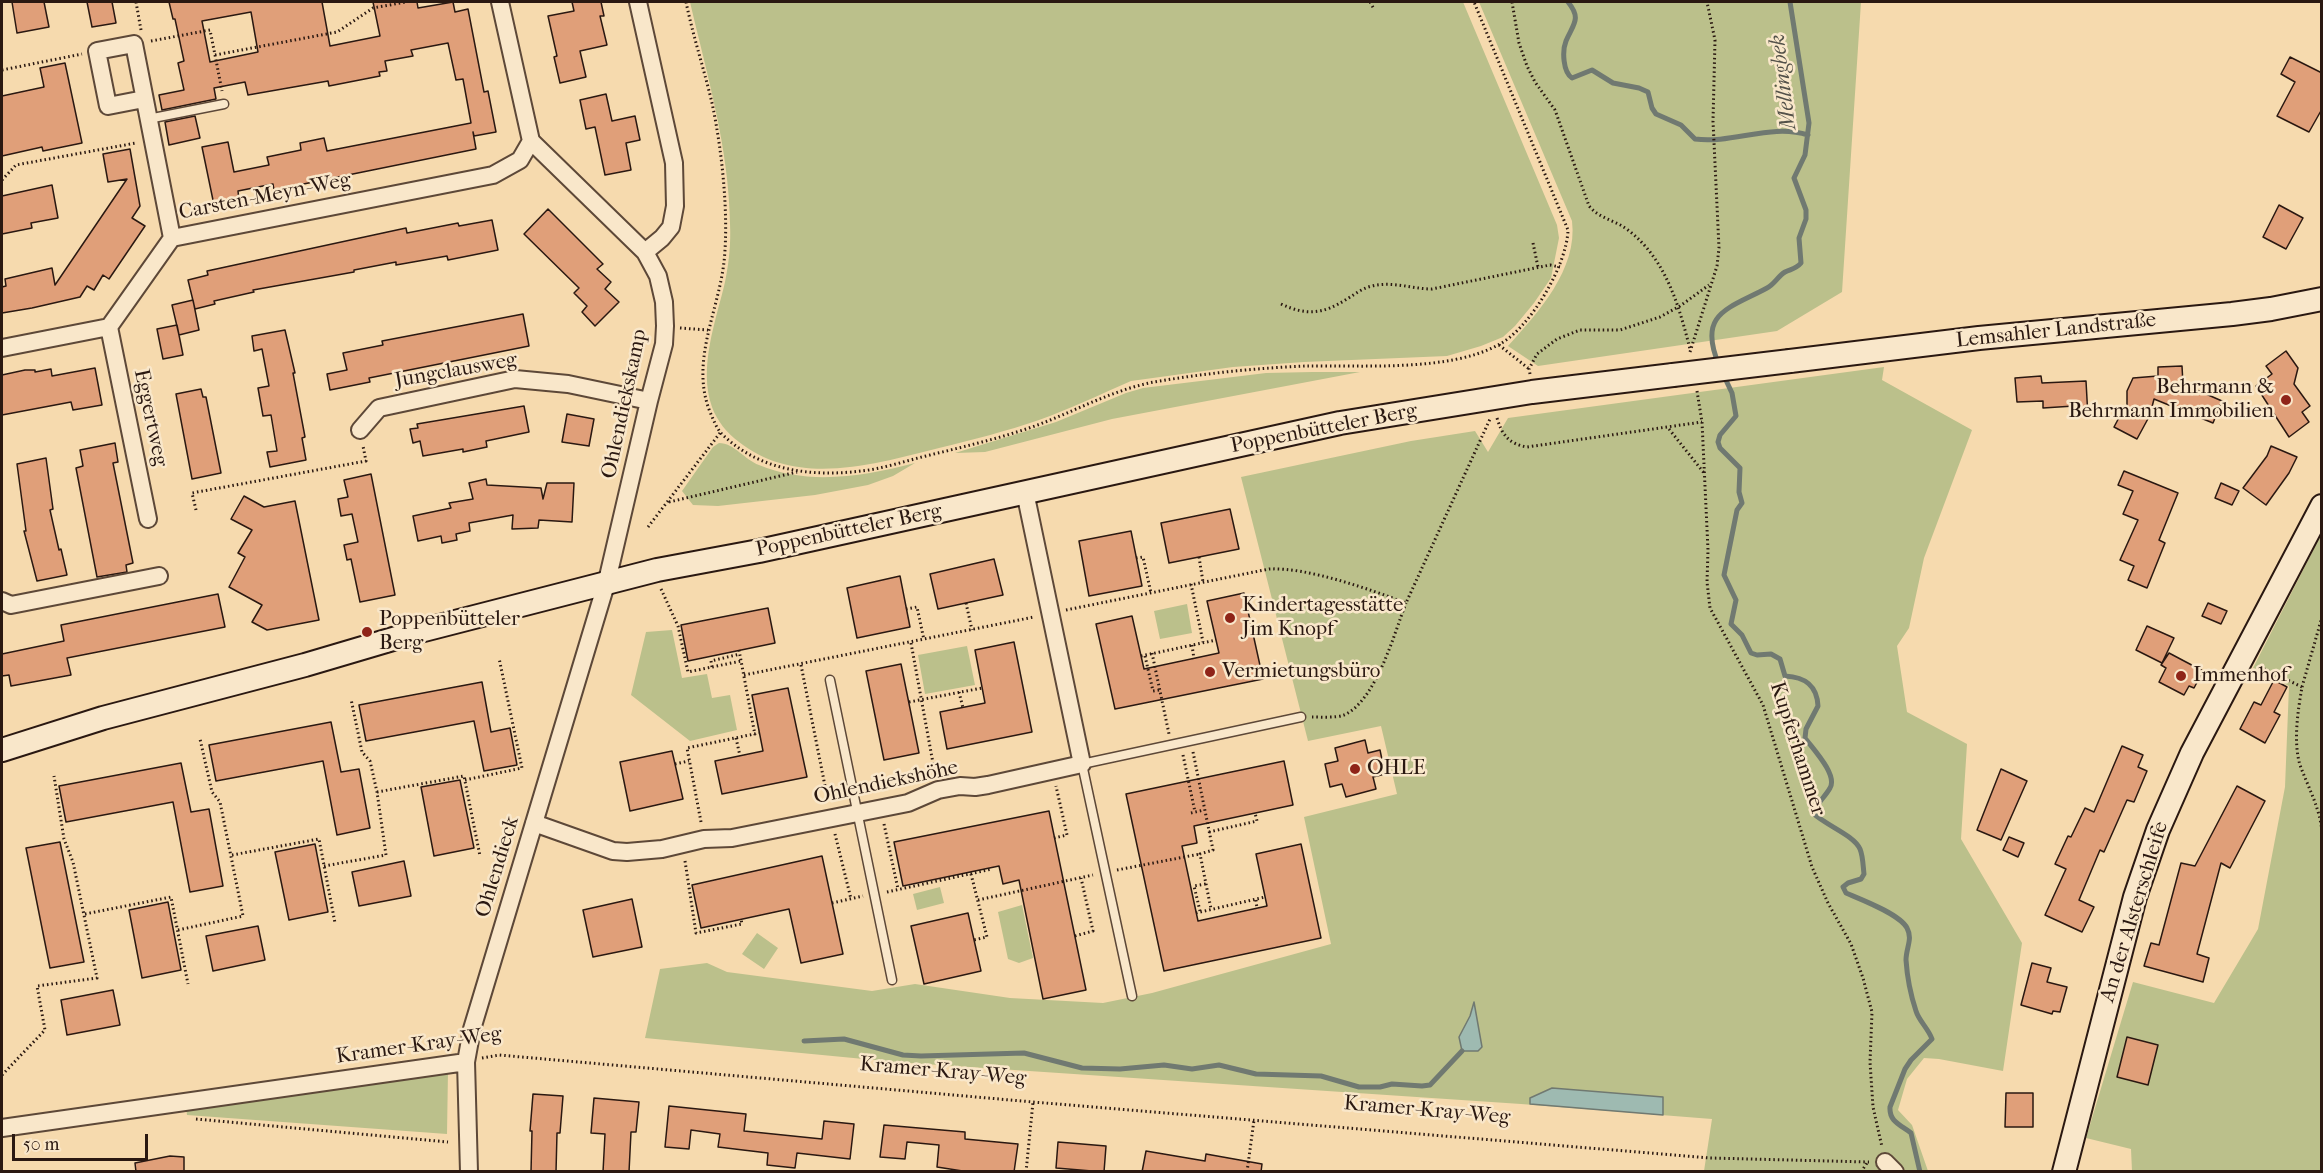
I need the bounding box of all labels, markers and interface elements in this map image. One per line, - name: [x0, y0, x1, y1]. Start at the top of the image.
- water label: Mellingbek: [1765, 33, 1803, 131]
- street label: Carsten-Meyn-Weg: [177, 168, 353, 226]
- street label: Lemsahler Landstraße: [1955, 308, 2157, 354]
- street label: Ohlendiekskamp: [597, 327, 653, 481]
- street label: Jungclausweg: [393, 348, 519, 394]
- street label: Eggertweg: [127, 367, 173, 469]
- place label: Behrmann & Behrmann Immobilien: [2068, 375, 2274, 425]
- marker: Behrmann & Behrmann Immobilien: [2279, 393, 2293, 407]
- street label: Poppenbütteler Berg: [1229, 399, 1419, 459]
- street label: Poppenbütteler Berg: [754, 499, 944, 563]
- place label: Kindertagesstätte Jim Knopf: [1242, 593, 1403, 643]
- place label: Poppenbütteler Berg: [379, 607, 520, 657]
- marker: Kindertagesstätte Jim Knopf: [1223, 611, 1237, 625]
- marker: Poppenbütteler Berg: [360, 625, 374, 639]
- place label: Vermietungsbüro: [1222, 659, 1380, 685]
- place label: Immenhof: [2193, 663, 2288, 689]
- marker: Vermietungsbüro: [1203, 665, 1217, 679]
- marker: Immenhof: [2174, 669, 2188, 683]
- street label: Kupferhammer: [1763, 679, 1831, 819]
- street label: Ohlendiekshöhe: [811, 755, 961, 811]
- place label: OHLE: [1367, 756, 1425, 782]
- marker: OHLE: [1348, 762, 1362, 776]
- street label: Ohlendieck: [471, 813, 525, 921]
- street label: An der Alsterschleife: [2096, 819, 2174, 1005]
- street label: Kramer-Kray-Weg: [335, 1022, 503, 1070]
- street label: Kramer-Kray-Weg: [859, 1052, 1027, 1092]
- street label: Kramer-Kray-Weg: [1343, 1091, 1511, 1131]
- scale bar: [15, 1122, 152, 1160]
- text: 50 m: [23, 1134, 59, 1155]

